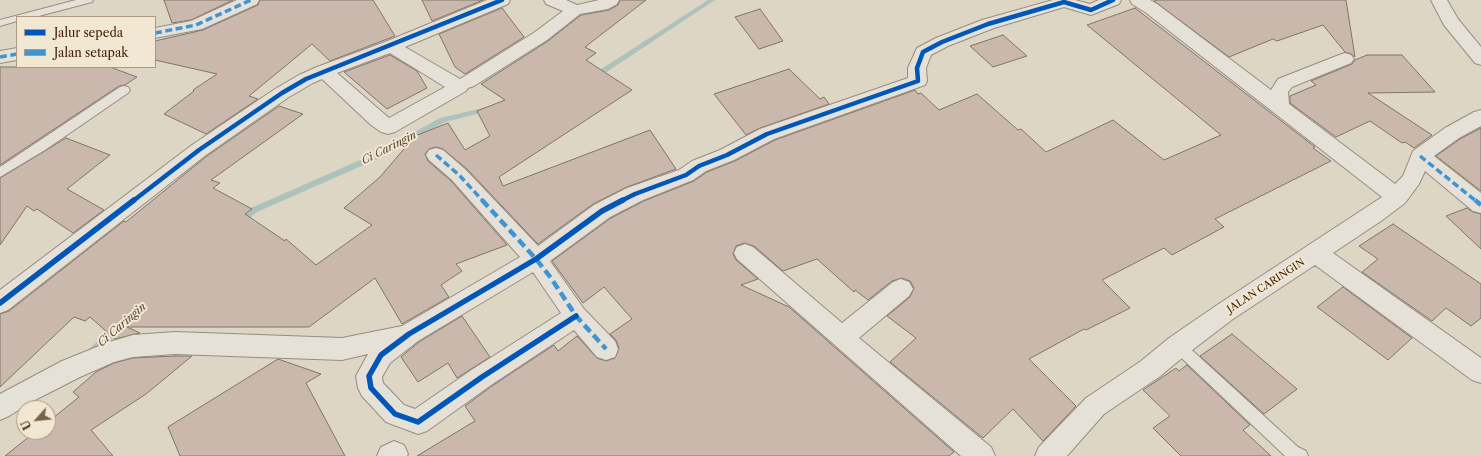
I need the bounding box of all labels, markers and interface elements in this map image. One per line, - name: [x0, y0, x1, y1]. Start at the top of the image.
- legend: [16, 16, 156, 68]
- text: Jalur sepeda: [54, 25, 123, 40]
- text: Jalan setapak: [54, 45, 128, 60]
- water label: Ci Caringin: [359, 129, 419, 167]
- street label: JALAN CARINGIN: [1225, 256, 1307, 316]
- water label: Ci Caringin: [95, 300, 149, 350]
- north arrow: [16, 400, 56, 440]
- text: U: [18, 418, 34, 432]

